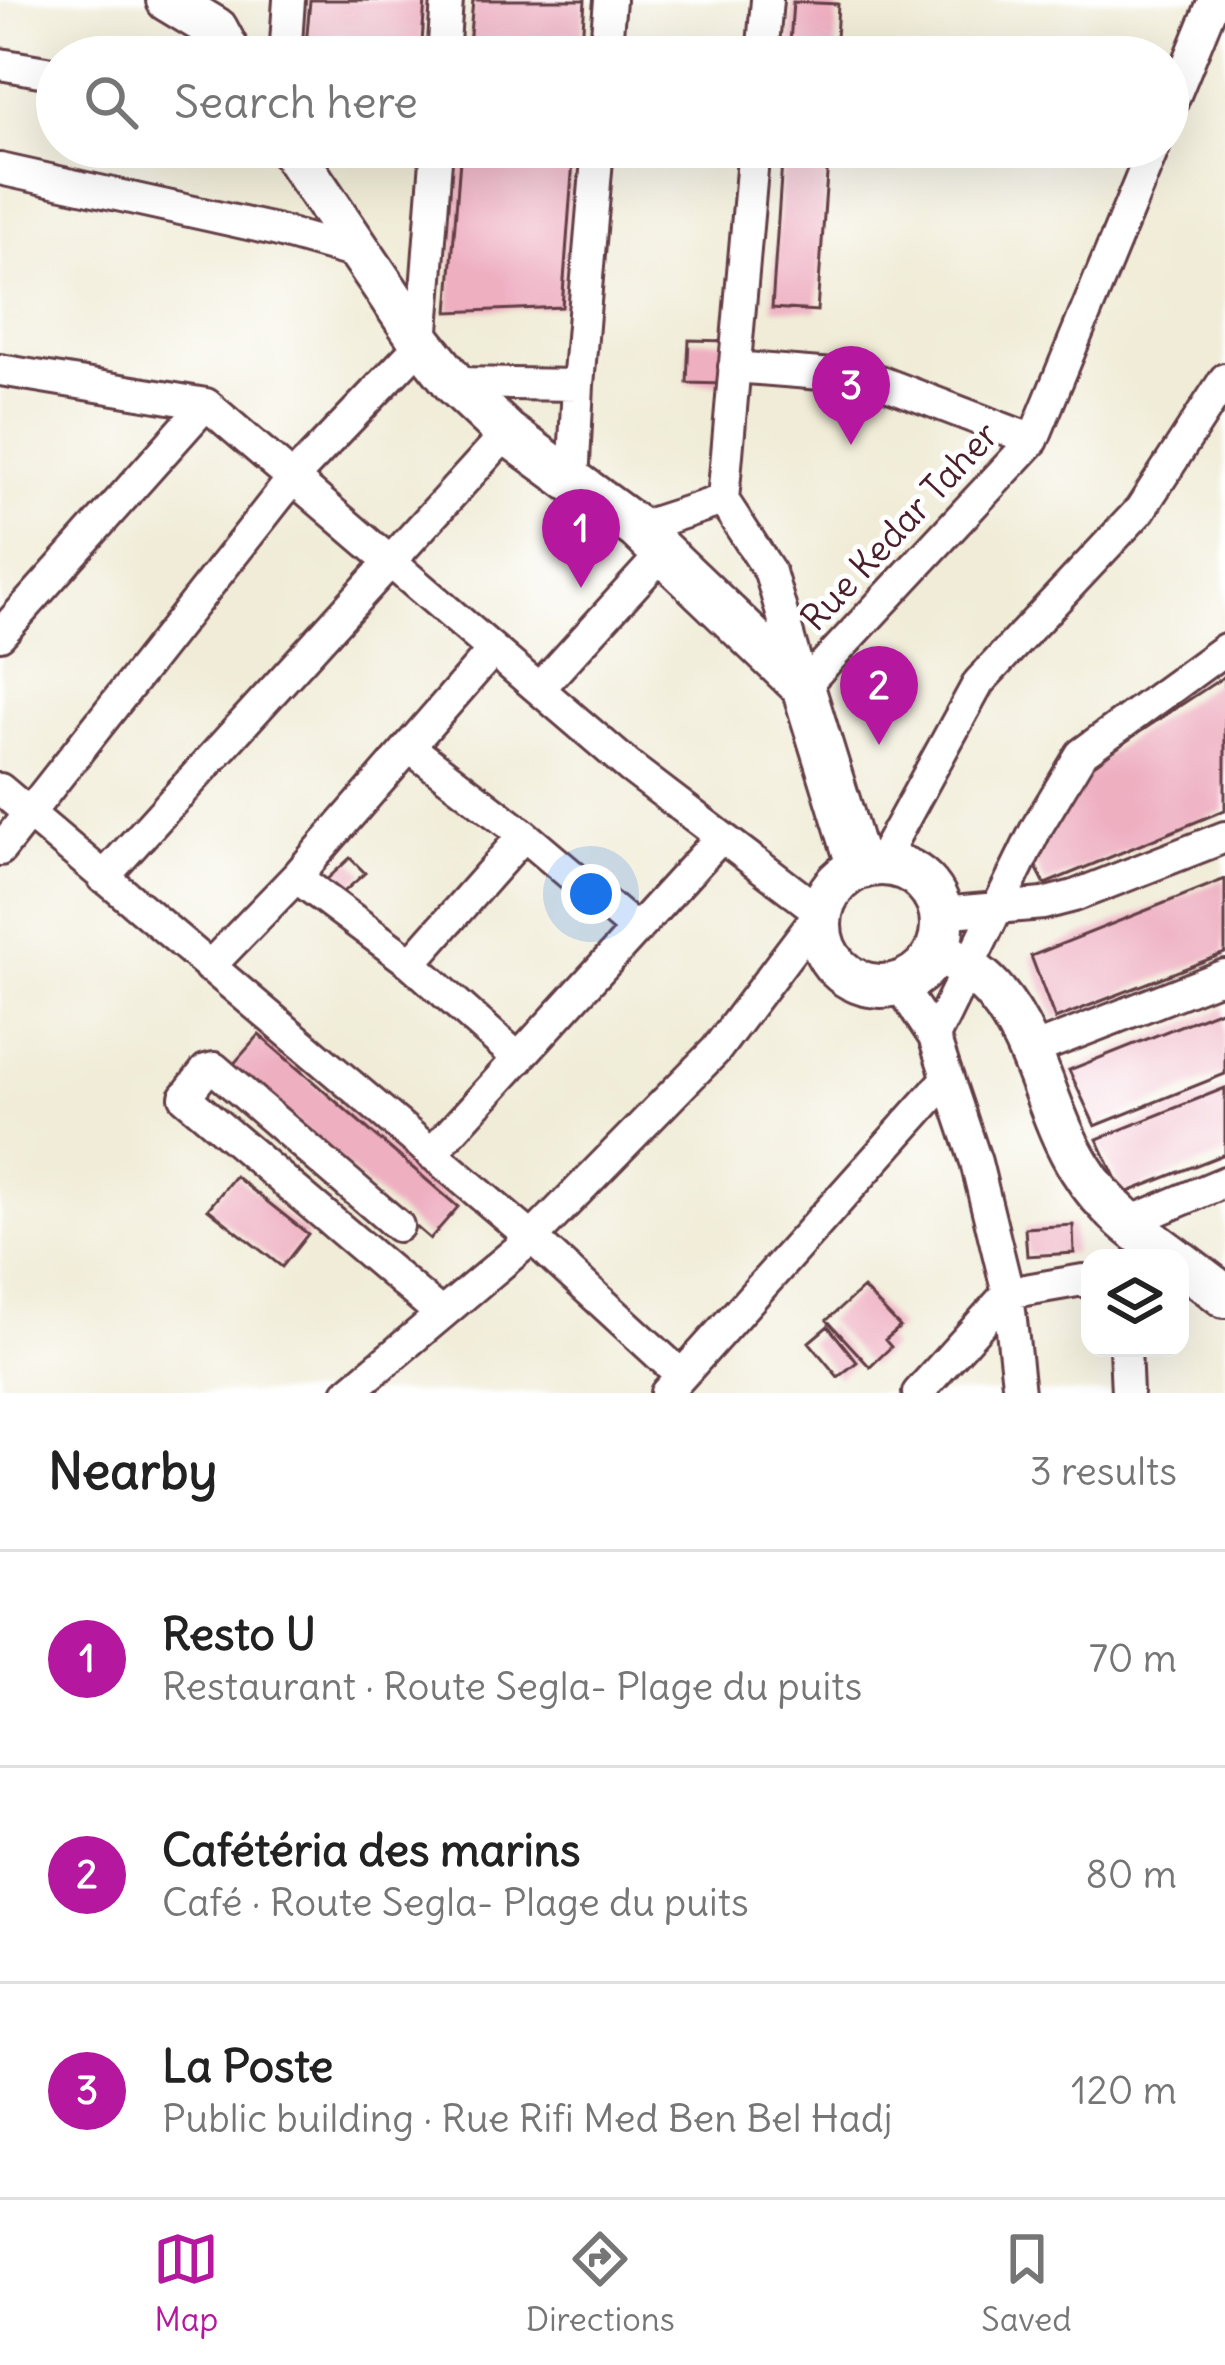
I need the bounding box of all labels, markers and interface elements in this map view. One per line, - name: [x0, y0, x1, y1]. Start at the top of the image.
- search box: [36, 36, 1189, 168]
- icon: search: [78, 69, 144, 135]
- text: Search here: [174, 74, 418, 130]
- pin: 3: [812, 346, 890, 445]
- street label: Rue Kedar Taher: [791, 412, 1008, 640]
- pin: 1: [542, 489, 620, 588]
- pin: 2: [840, 646, 918, 745]
- your location: [561, 864, 621, 924]
- map controls: [1081, 1249, 1189, 1357]
- button: layers: [1081, 1249, 1189, 1357]
- text: Nearby: [48, 1439, 217, 1503]
- text: 3 results: [1030, 1447, 1177, 1496]
- text: Resto U: [162, 1606, 316, 1662]
- text: 1: [79, 1634, 95, 1683]
- text: 70 m: [1089, 1634, 1177, 1683]
- text: Restaurant · Route Segla- Plage du puits: [162, 1662, 862, 1711]
- text: Cafétéria des marins: [162, 1822, 580, 1878]
- text: 2: [76, 1850, 98, 1899]
- text: 80 m: [1085, 1850, 1177, 1899]
- text: Café · Route Segla- Plage du puits: [162, 1878, 749, 1927]
- text: La Poste: [162, 2038, 333, 2094]
- text: 3: [76, 2066, 98, 2115]
- text: 120 m: [1071, 2066, 1177, 2115]
- text: Public building · Rue Rifi Med Ben Bel Hadj: [162, 2094, 892, 2143]
- tab: Map: [153, 2226, 219, 2340]
- tab: Directions: [526, 2226, 675, 2340]
- tab: Saved: [981, 2226, 1072, 2340]

